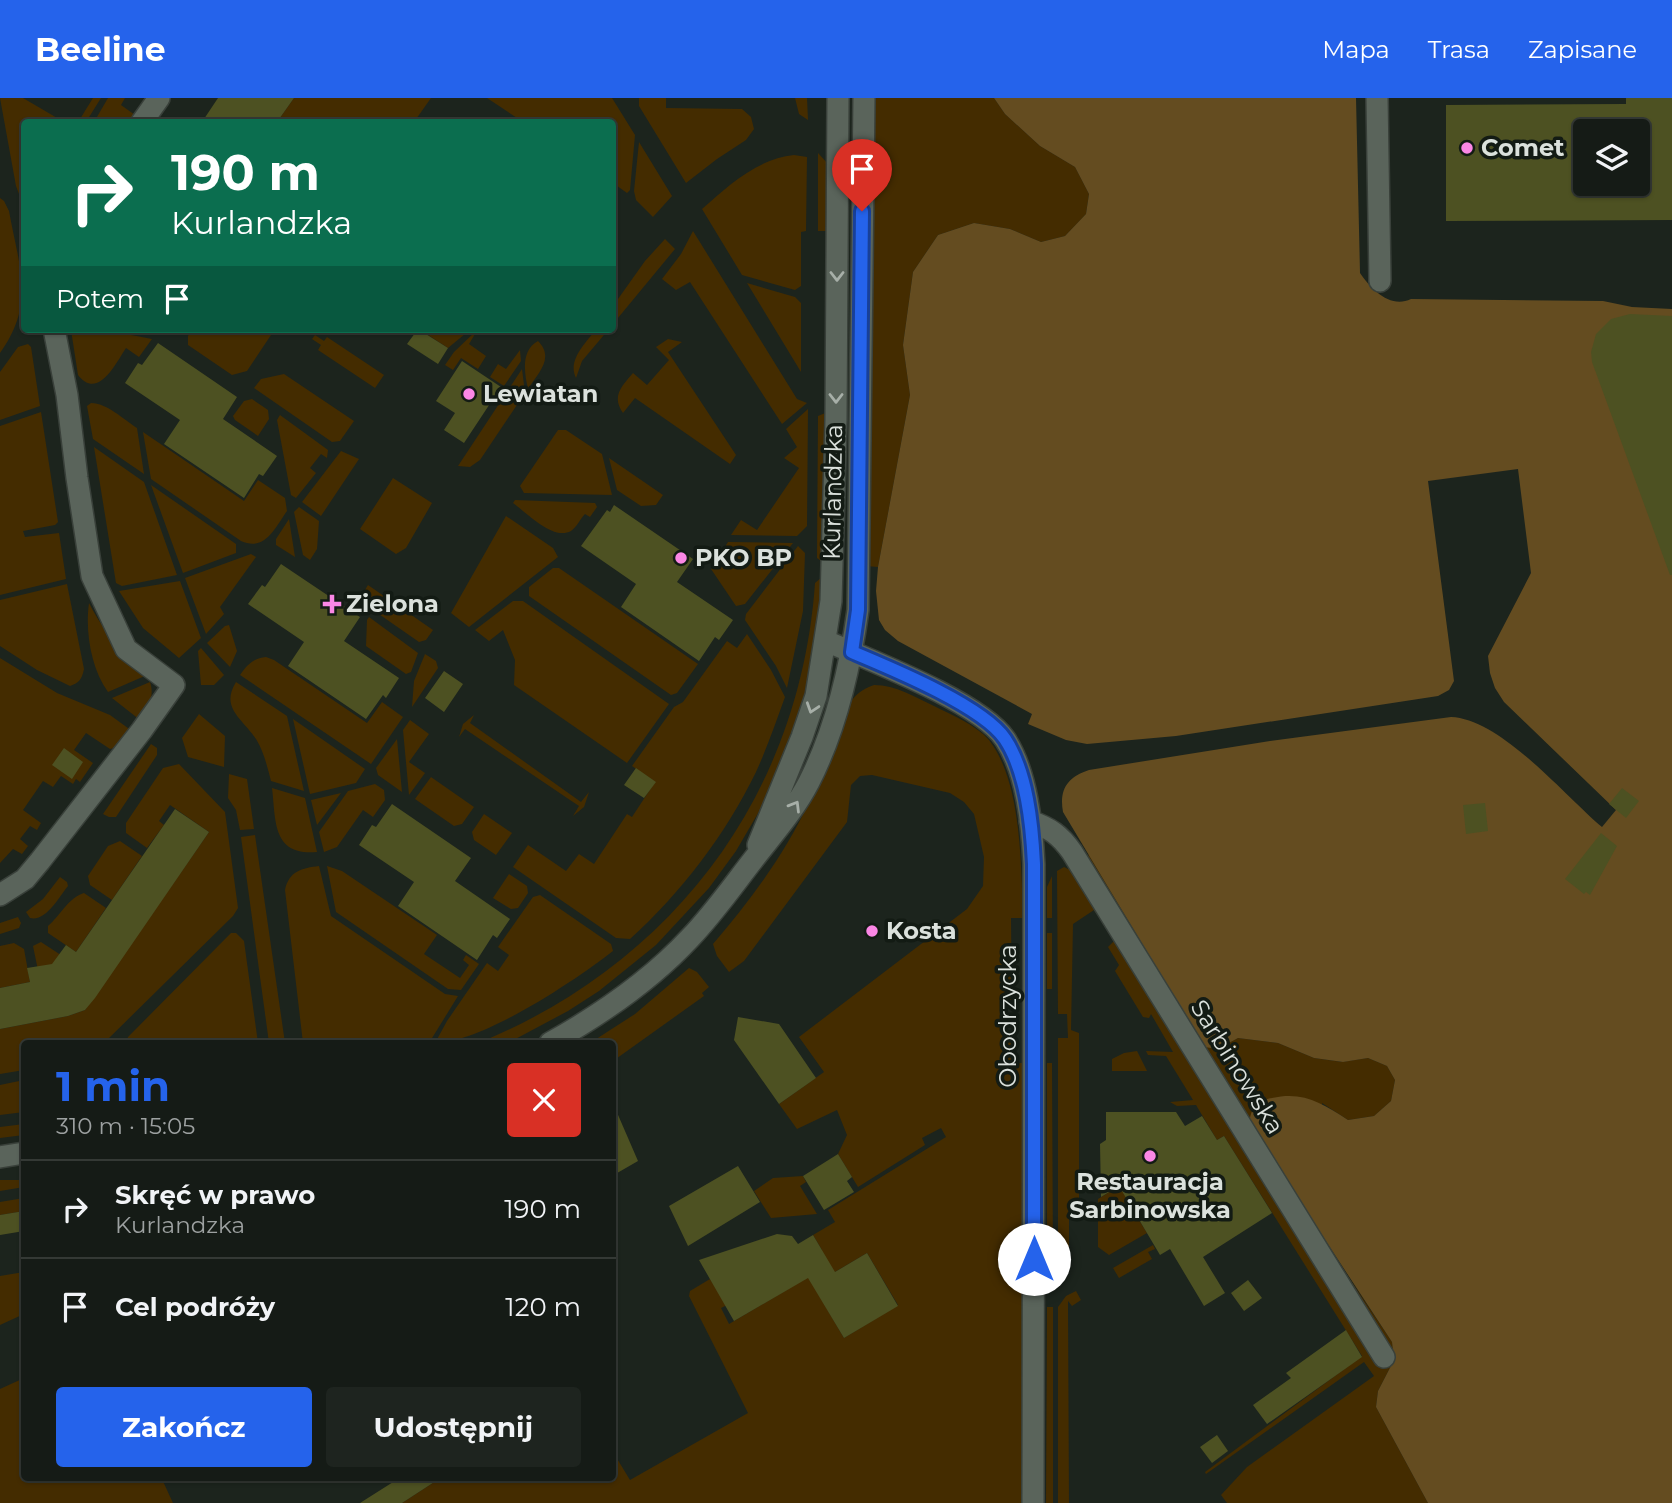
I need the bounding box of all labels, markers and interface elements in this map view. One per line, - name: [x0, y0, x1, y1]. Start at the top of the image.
- text: Beeline: [35, 29, 166, 69]
- text: Mapa: [1322, 35, 1390, 64]
- text: Trasa: [1428, 35, 1490, 64]
- text: Zapisane: [1528, 35, 1637, 64]
- map controls: [1573, 119, 1650, 196]
- button: layers: [1573, 119, 1650, 196]
- place label: Comet: [1481, 133, 1565, 162]
- pin: [832, 139, 892, 211]
- marker: Comet: [1459, 140, 1475, 156]
- text: 190 m: [171, 143, 320, 202]
- icon: right: [56, 147, 147, 238]
- icon: arrive: [843, 150, 881, 188]
- text: Kurlandzka: [171, 203, 352, 242]
- one-way arrow: [829, 271, 845, 281]
- icon: arrive: [158, 280, 196, 318]
- text: Potem: [56, 283, 144, 315]
- place label: Lewiatan: [483, 379, 598, 408]
- marker: Lewiatan: [461, 386, 477, 402]
- one-way arrow: [828, 393, 844, 404]
- street label: Kurlandzka: [817, 424, 848, 560]
- place label: PKO BP: [695, 543, 792, 572]
- marker: PKO BP: [673, 550, 689, 566]
- place label: Zielona: [346, 589, 439, 618]
- marker: Zielona: [324, 596, 340, 612]
- one-way arrow: [806, 701, 820, 713]
- one-way arrow: [786, 801, 799, 814]
- place label: Kosta: [886, 916, 957, 945]
- marker: Kosta: [864, 923, 880, 939]
- street label: Obodrzycka: [993, 944, 1022, 1088]
- street label: Sarbinowska: [1185, 994, 1290, 1139]
- text: 1 min: [56, 1060, 170, 1112]
- button: close: [507, 1063, 581, 1137]
- text: 310 m · 15:05: [56, 1112, 195, 1140]
- marker: Restauracja Sarbinowska: [1142, 1148, 1158, 1164]
- place label: Restauracja Sarbinowska: [1069, 1167, 1231, 1224]
- text: Skręć w prawo: [115, 1179, 315, 1211]
- icon: right: [56, 1190, 94, 1228]
- text: 190 m: [504, 1193, 581, 1225]
- text: Kurlandzka: [115, 1211, 245, 1239]
- position arrow: [997, 1222, 1071, 1296]
- icon: arrive: [56, 1288, 94, 1326]
- text: Cel podróży: [115, 1291, 275, 1323]
- text: 120 m: [505, 1291, 581, 1323]
- button: Zakończ: [56, 1387, 312, 1467]
- button: Udostępnij: [326, 1387, 581, 1467]

